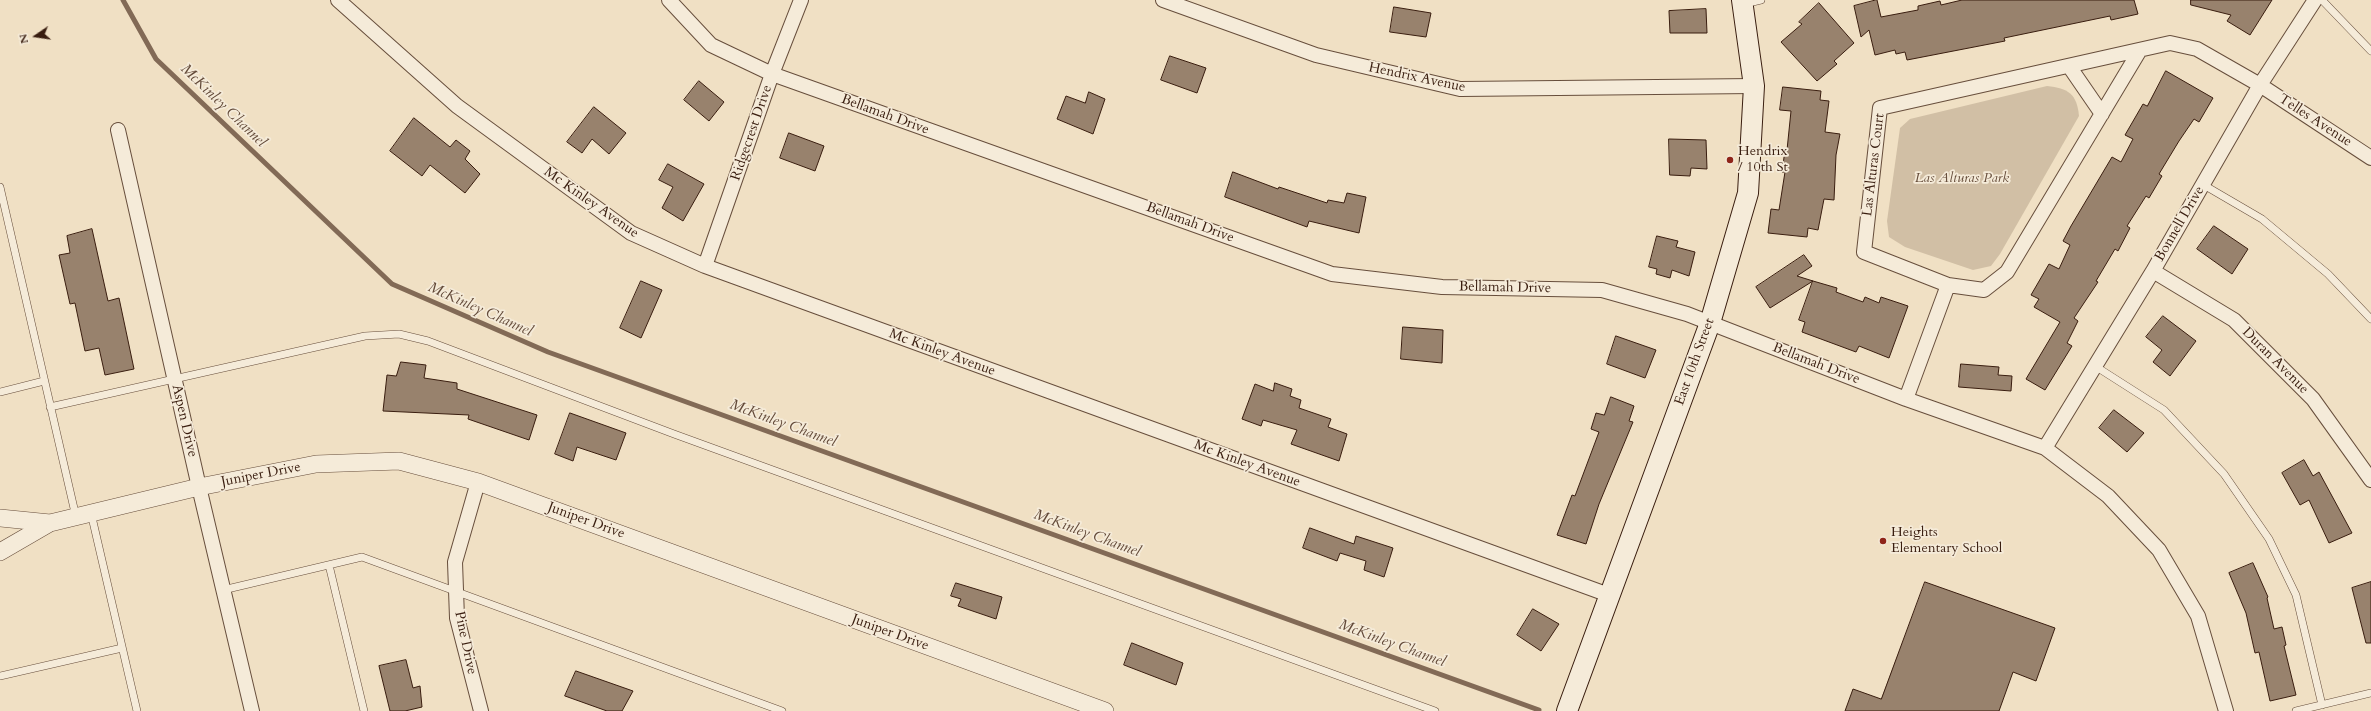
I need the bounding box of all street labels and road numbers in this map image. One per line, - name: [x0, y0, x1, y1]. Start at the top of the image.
- street label: Hendrix Avenue: [1367, 60, 1467, 96]
- street label: Ridgecrest Drive: [728, 83, 776, 183]
- street label: Bellamah Drive: [839, 91, 931, 139]
- street label: Telles Avenue: [2275, 91, 2355, 151]
- street label: Las Alturas Court: [1859, 113, 1889, 217]
- street label: Mc Kinley Avenue: [540, 164, 642, 242]
- street label: Bonnell Drive: [2152, 183, 2208, 265]
- street label: Bellamah Drive: [1144, 199, 1236, 247]
- street label: Bellamah Drive: [1459, 279, 1551, 297]
- street label: East 10th Street: [1671, 316, 1719, 408]
- street label: Duran Avenue: [2238, 324, 2312, 398]
- street label: Mc Kinley Avenue: [886, 326, 998, 380]
- street label: Bellamah Drive: [1770, 340, 1862, 388]
- street label: Aspen Drive: [167, 383, 201, 459]
- street label: Mc Kinley Avenue: [1191, 437, 1303, 491]
- street label: Juniper Drive: [220, 459, 302, 491]
- street label: Juniper Drive: [545, 499, 627, 543]
- street label: Pine Drive: [450, 610, 480, 676]
- street label: Juniper Drive: [849, 611, 931, 655]

